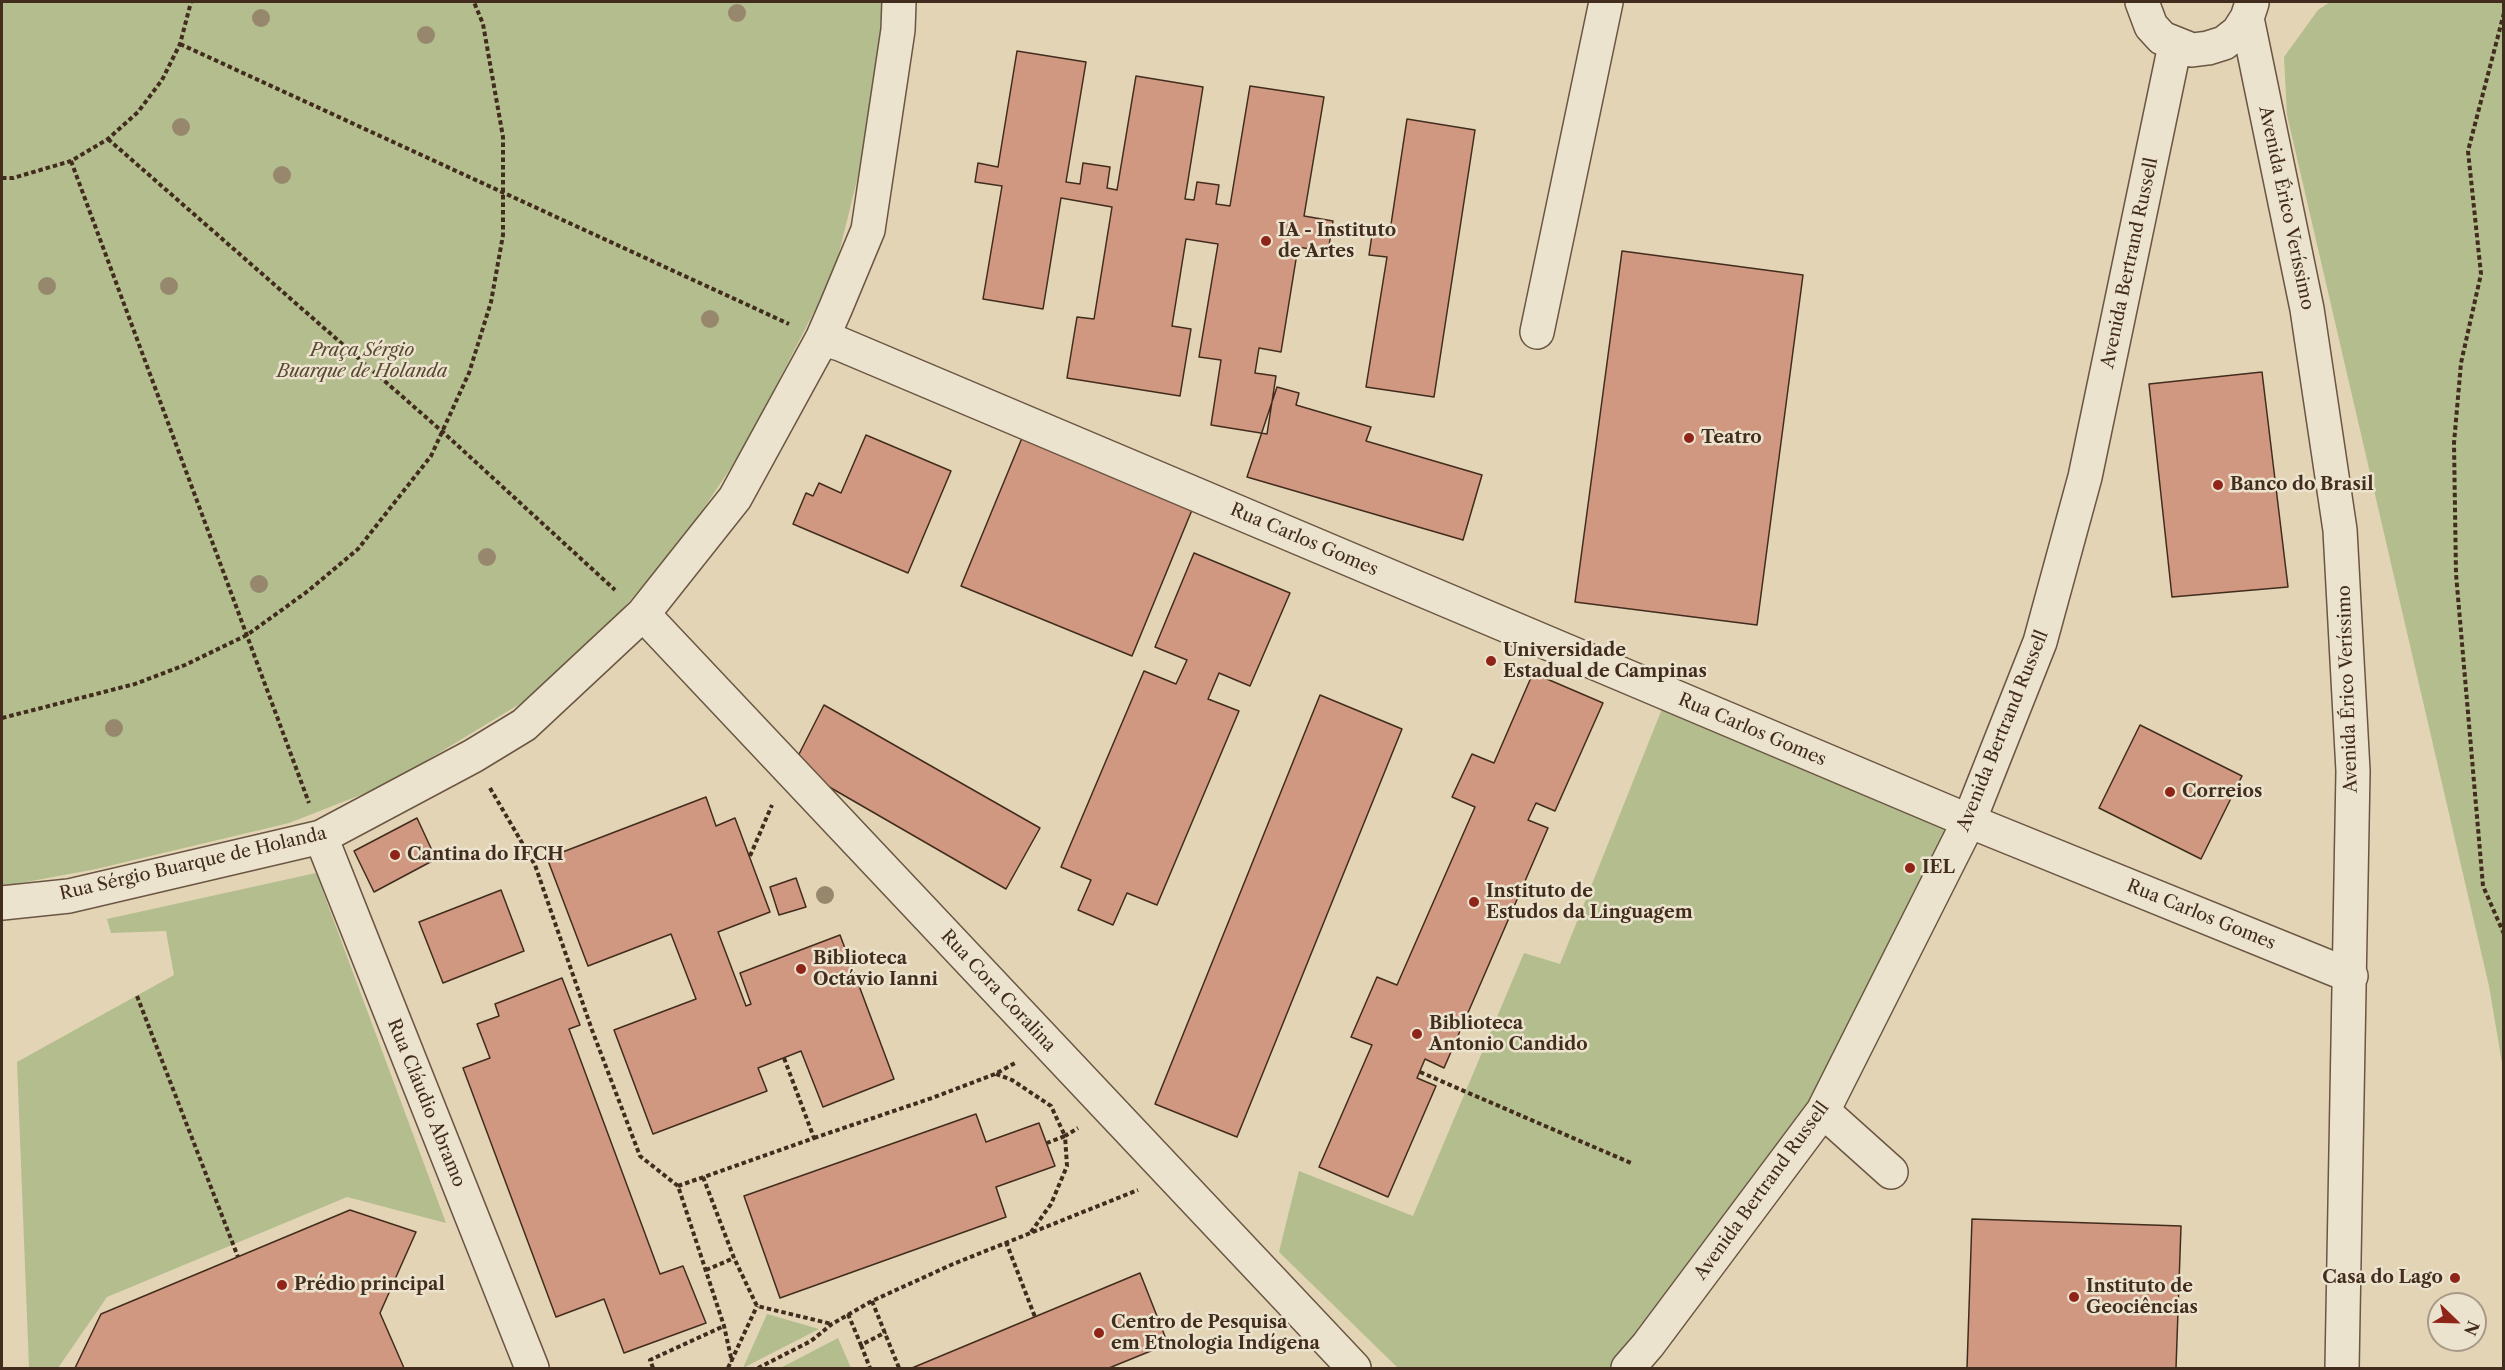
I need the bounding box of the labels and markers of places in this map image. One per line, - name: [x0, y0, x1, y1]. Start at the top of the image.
- place label: IA - Instituto de Artes: [1278, 220, 1396, 262]
- marker: IA - Instituto de Artes: [1259, 234, 1273, 248]
- place label: Teatro: [1701, 427, 1762, 449]
- marker: Teatro: [1682, 431, 1696, 445]
- place label: Banco do Brasil: [2230, 474, 2374, 496]
- marker: Banco do Brasil: [2211, 478, 2225, 492]
- place label: Universidade Estadual de Campinas: [1503, 640, 1707, 682]
- marker: Universidade Estadual de Campinas: [1484, 654, 1498, 668]
- place label: Correios: [2182, 781, 2262, 803]
- marker: Correios: [2163, 785, 2177, 799]
- place label: Cantina do IFCH: [407, 844, 564, 866]
- marker: Cantina do IFCH: [388, 848, 402, 862]
- place label: IEL: [1922, 857, 1955, 879]
- marker: IEL: [1903, 861, 1917, 875]
- place label: Instituto de Estudos da Linguagem: [1486, 881, 1693, 924]
- marker: Instituto de Estudos da Linguagem: [1467, 895, 1481, 909]
- place label: Biblioteca Octávio Ianni: [813, 948, 938, 990]
- marker: Biblioteca Octávio Ianni: [794, 962, 808, 976]
- place label: Biblioteca Antonio Candido: [1429, 1013, 1588, 1056]
- marker: Biblioteca Antonio Candido: [1410, 1027, 1424, 1041]
- place label: Casa do Lago: [2322, 1267, 2443, 1289]
- marker: Casa do Lago: [2448, 1271, 2462, 1285]
- place label: Prédio principal: [294, 1274, 445, 1296]
- place label: Instituto de Geociências: [2086, 1276, 2198, 1318]
- marker: Prédio principal: [275, 1278, 289, 1292]
- marker: Instituto de Geociências: [2067, 1290, 2081, 1304]
- place label: Centro de Pesquisa em Etnologia Indígena: [1111, 1312, 1320, 1354]
- marker: Centro de Pesquisa em Etnologia Indígena: [1092, 1326, 1106, 1340]

